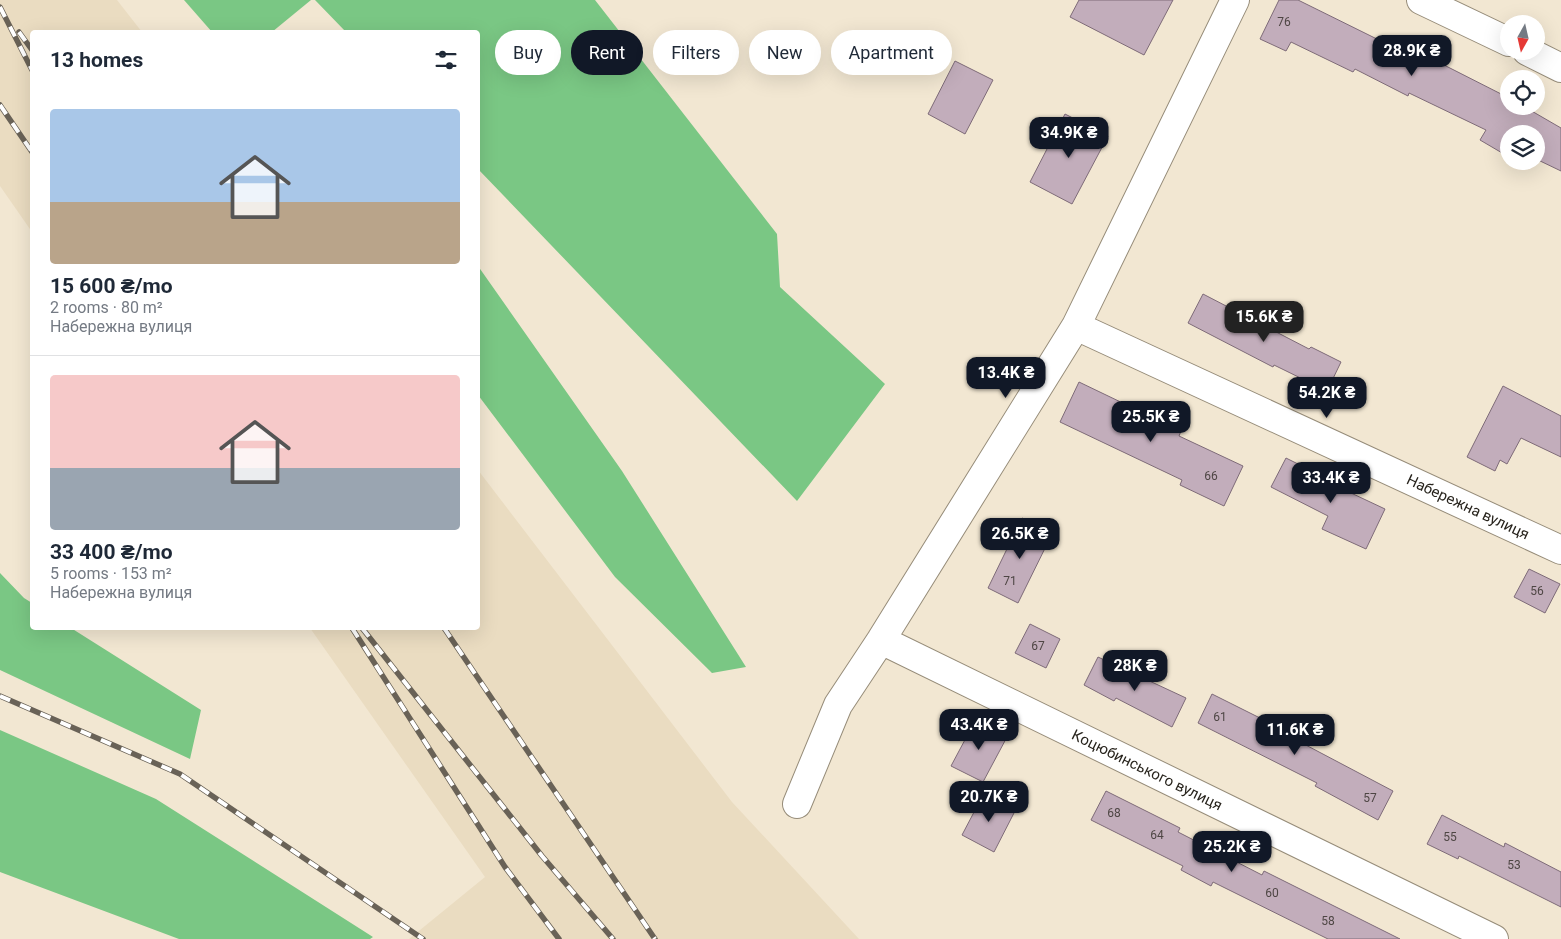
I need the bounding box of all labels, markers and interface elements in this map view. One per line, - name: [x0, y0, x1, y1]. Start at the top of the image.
- house number: 76: [1277, 15, 1291, 29]
- north arrow: [1500, 15, 1545, 60]
- map controls: [1500, 15, 1545, 170]
- chip: Buy: [495, 30, 561, 75]
- chip: Rent: [571, 30, 643, 75]
- chip: Filters: [653, 30, 739, 75]
- chip: New: [749, 30, 821, 75]
- chip: Apartment: [831, 30, 952, 75]
- pin: 28.9K ₴: [1366, 34, 1458, 77]
- text: 28.9K ₴: [1384, 41, 1441, 60]
- icon: filters: [432, 46, 460, 74]
- text: 13 homes: [50, 48, 143, 72]
- button: locate: [1500, 70, 1545, 115]
- pin: 34.9K ₴: [1023, 116, 1115, 159]
- text: 34.9K ₴: [1041, 123, 1098, 142]
- button: layers: [1500, 125, 1545, 170]
- icon: home: [210, 142, 300, 232]
- text: 15 600 ₴/mo: [50, 274, 173, 298]
- text: 2 rooms · 80 m²: [50, 298, 163, 317]
- pin: 15.6K ₴: [1218, 300, 1310, 343]
- text: 15.6K ₴: [1236, 307, 1293, 326]
- text: Набережна вулиця: [50, 317, 192, 336]
- pin: 13.4K ₴: [960, 356, 1052, 399]
- text: 13.4K ₴: [978, 363, 1035, 382]
- pin: 54.2K ₴: [1281, 376, 1373, 419]
- text: 54.2K ₴: [1299, 383, 1356, 402]
- pin: 25.5K ₴: [1105, 400, 1197, 443]
- icon: home: [210, 407, 300, 497]
- text: 25.5K ₴: [1123, 407, 1180, 426]
- pin: 33.4K ₴: [1285, 462, 1377, 504]
- text: 33.4K ₴: [1303, 468, 1360, 487]
- house number: 66: [1204, 469, 1218, 483]
- street label: Набережна вулиця: [1404, 471, 1532, 543]
- pin: 26.5K ₴: [974, 518, 1066, 560]
- text: 26.5K ₴: [992, 524, 1049, 543]
- text: 33 400 ₴/mo: [50, 540, 173, 564]
- text: 5 rooms · 153 m²: [50, 564, 172, 583]
- house number: 71: [1003, 574, 1017, 588]
- text: Набережна вулиця: [50, 583, 192, 602]
- house number: 56: [1530, 584, 1544, 598]
- house number: 67: [1031, 639, 1045, 653]
- pin: 28K ₴: [1100, 650, 1170, 692]
- text: 28K ₴: [1113, 656, 1157, 675]
- pin: 43.4K ₴: [933, 708, 1025, 751]
- house number: 61: [1213, 710, 1227, 724]
- pin: 11.6K ₴: [1249, 714, 1341, 756]
- text: 43.4K ₴: [951, 715, 1008, 734]
- text: 11.6K ₴: [1267, 720, 1324, 739]
- street label: Коцюбинського вулиця: [1069, 726, 1225, 814]
- pin: 20.7K ₴: [943, 780, 1035, 823]
- text: 20.7K ₴: [961, 787, 1018, 806]
- house number: 57: [1363, 791, 1377, 805]
- house number: 68: [1107, 806, 1121, 820]
- house number: 64: [1150, 828, 1164, 842]
- pin: 25.2K ₴: [1186, 830, 1278, 873]
- house number: 55: [1443, 830, 1457, 844]
- text: 25.2K ₴: [1204, 837, 1261, 856]
- house number: 53: [1507, 858, 1521, 872]
- house number: 60: [1265, 886, 1279, 900]
- house number: 58: [1321, 914, 1335, 928]

